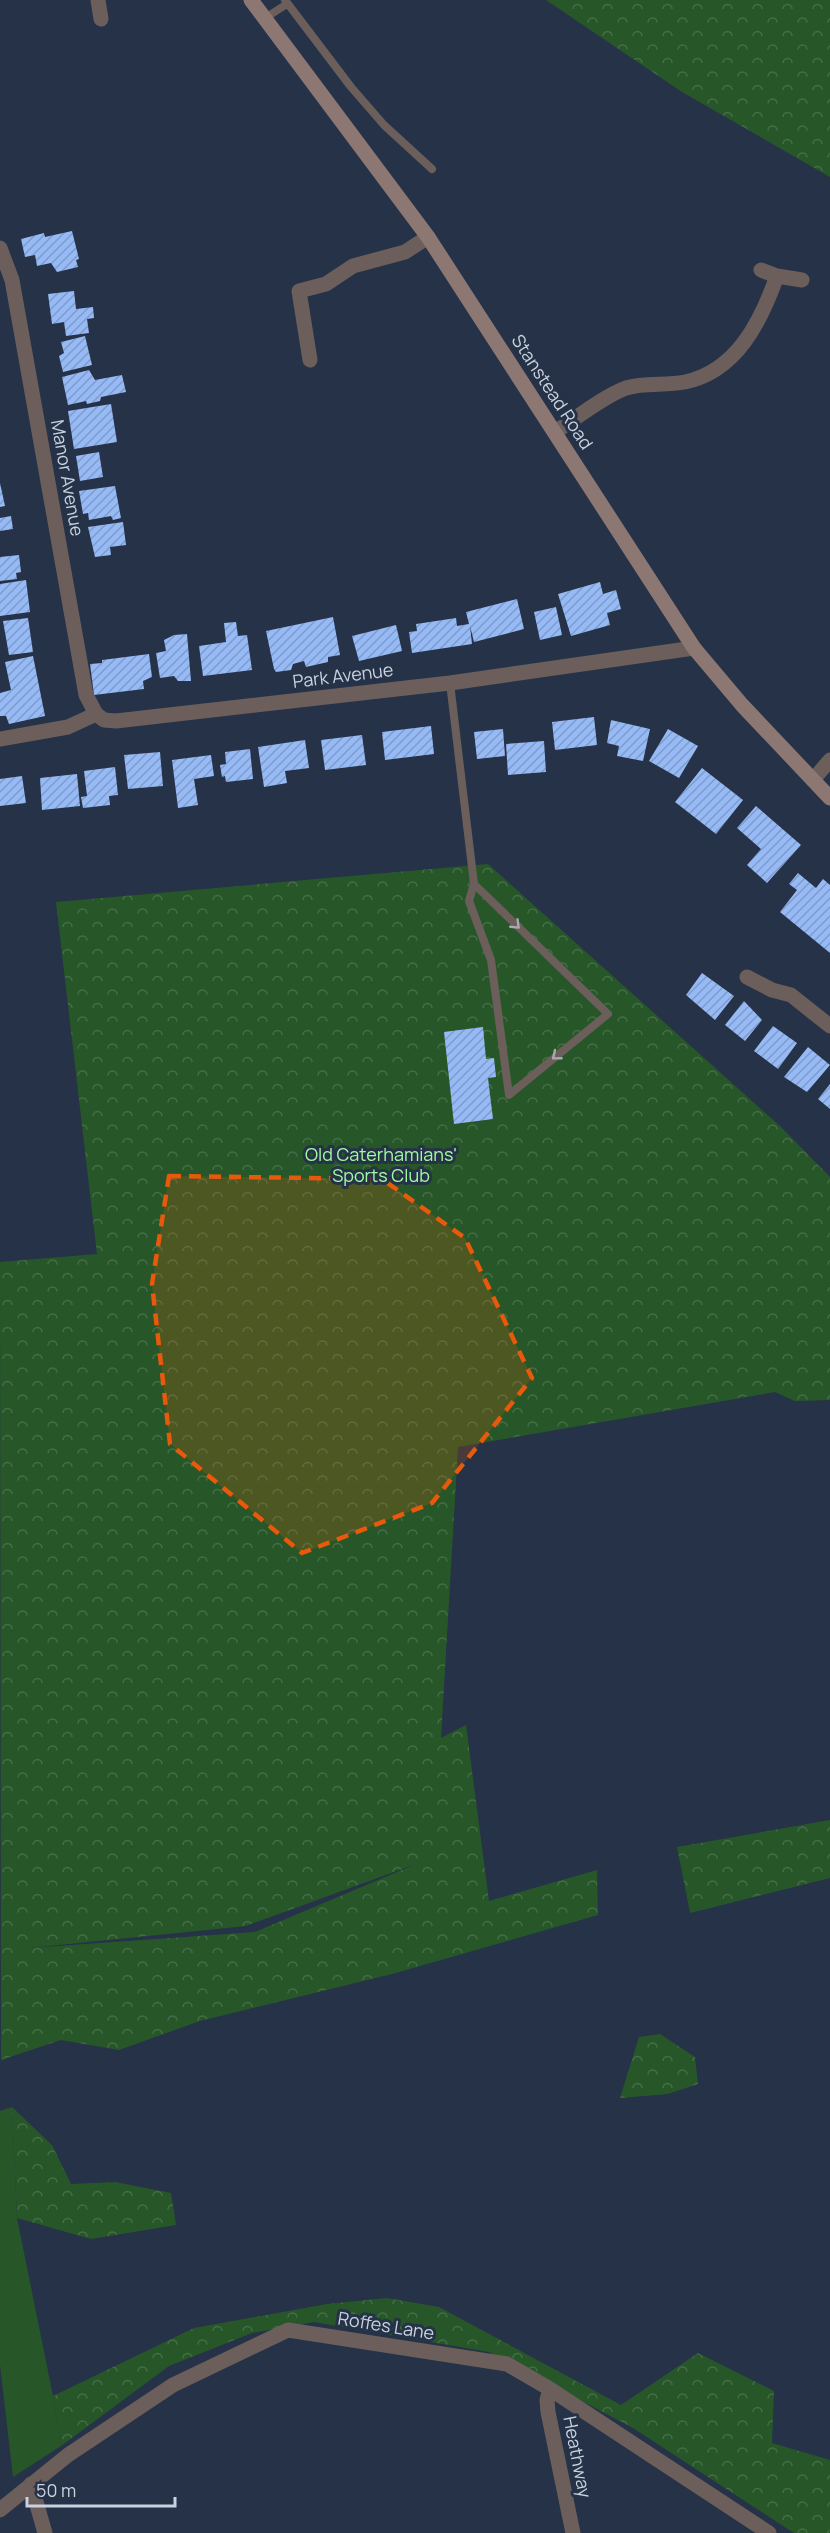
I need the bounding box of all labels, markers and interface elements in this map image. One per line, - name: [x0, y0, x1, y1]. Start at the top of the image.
- street label: Stanstead Road: [507, 329, 599, 454]
- street label: Manor Avenue: [46, 418, 90, 538]
- street label: Park Avenue: [291, 657, 395, 693]
- one-way arrow: [508, 918, 519, 929]
- one-way arrow: [552, 1049, 563, 1060]
- park label: Old Caterhamians' Sports Club: [305, 1142, 457, 1187]
- street label: Roffes Lane: [336, 2306, 436, 2344]
- street label: Heathway: [558, 2414, 598, 2500]
- scale bar: [27, 2470, 176, 2508]
- text: 50 m: [36, 2478, 76, 2502]

